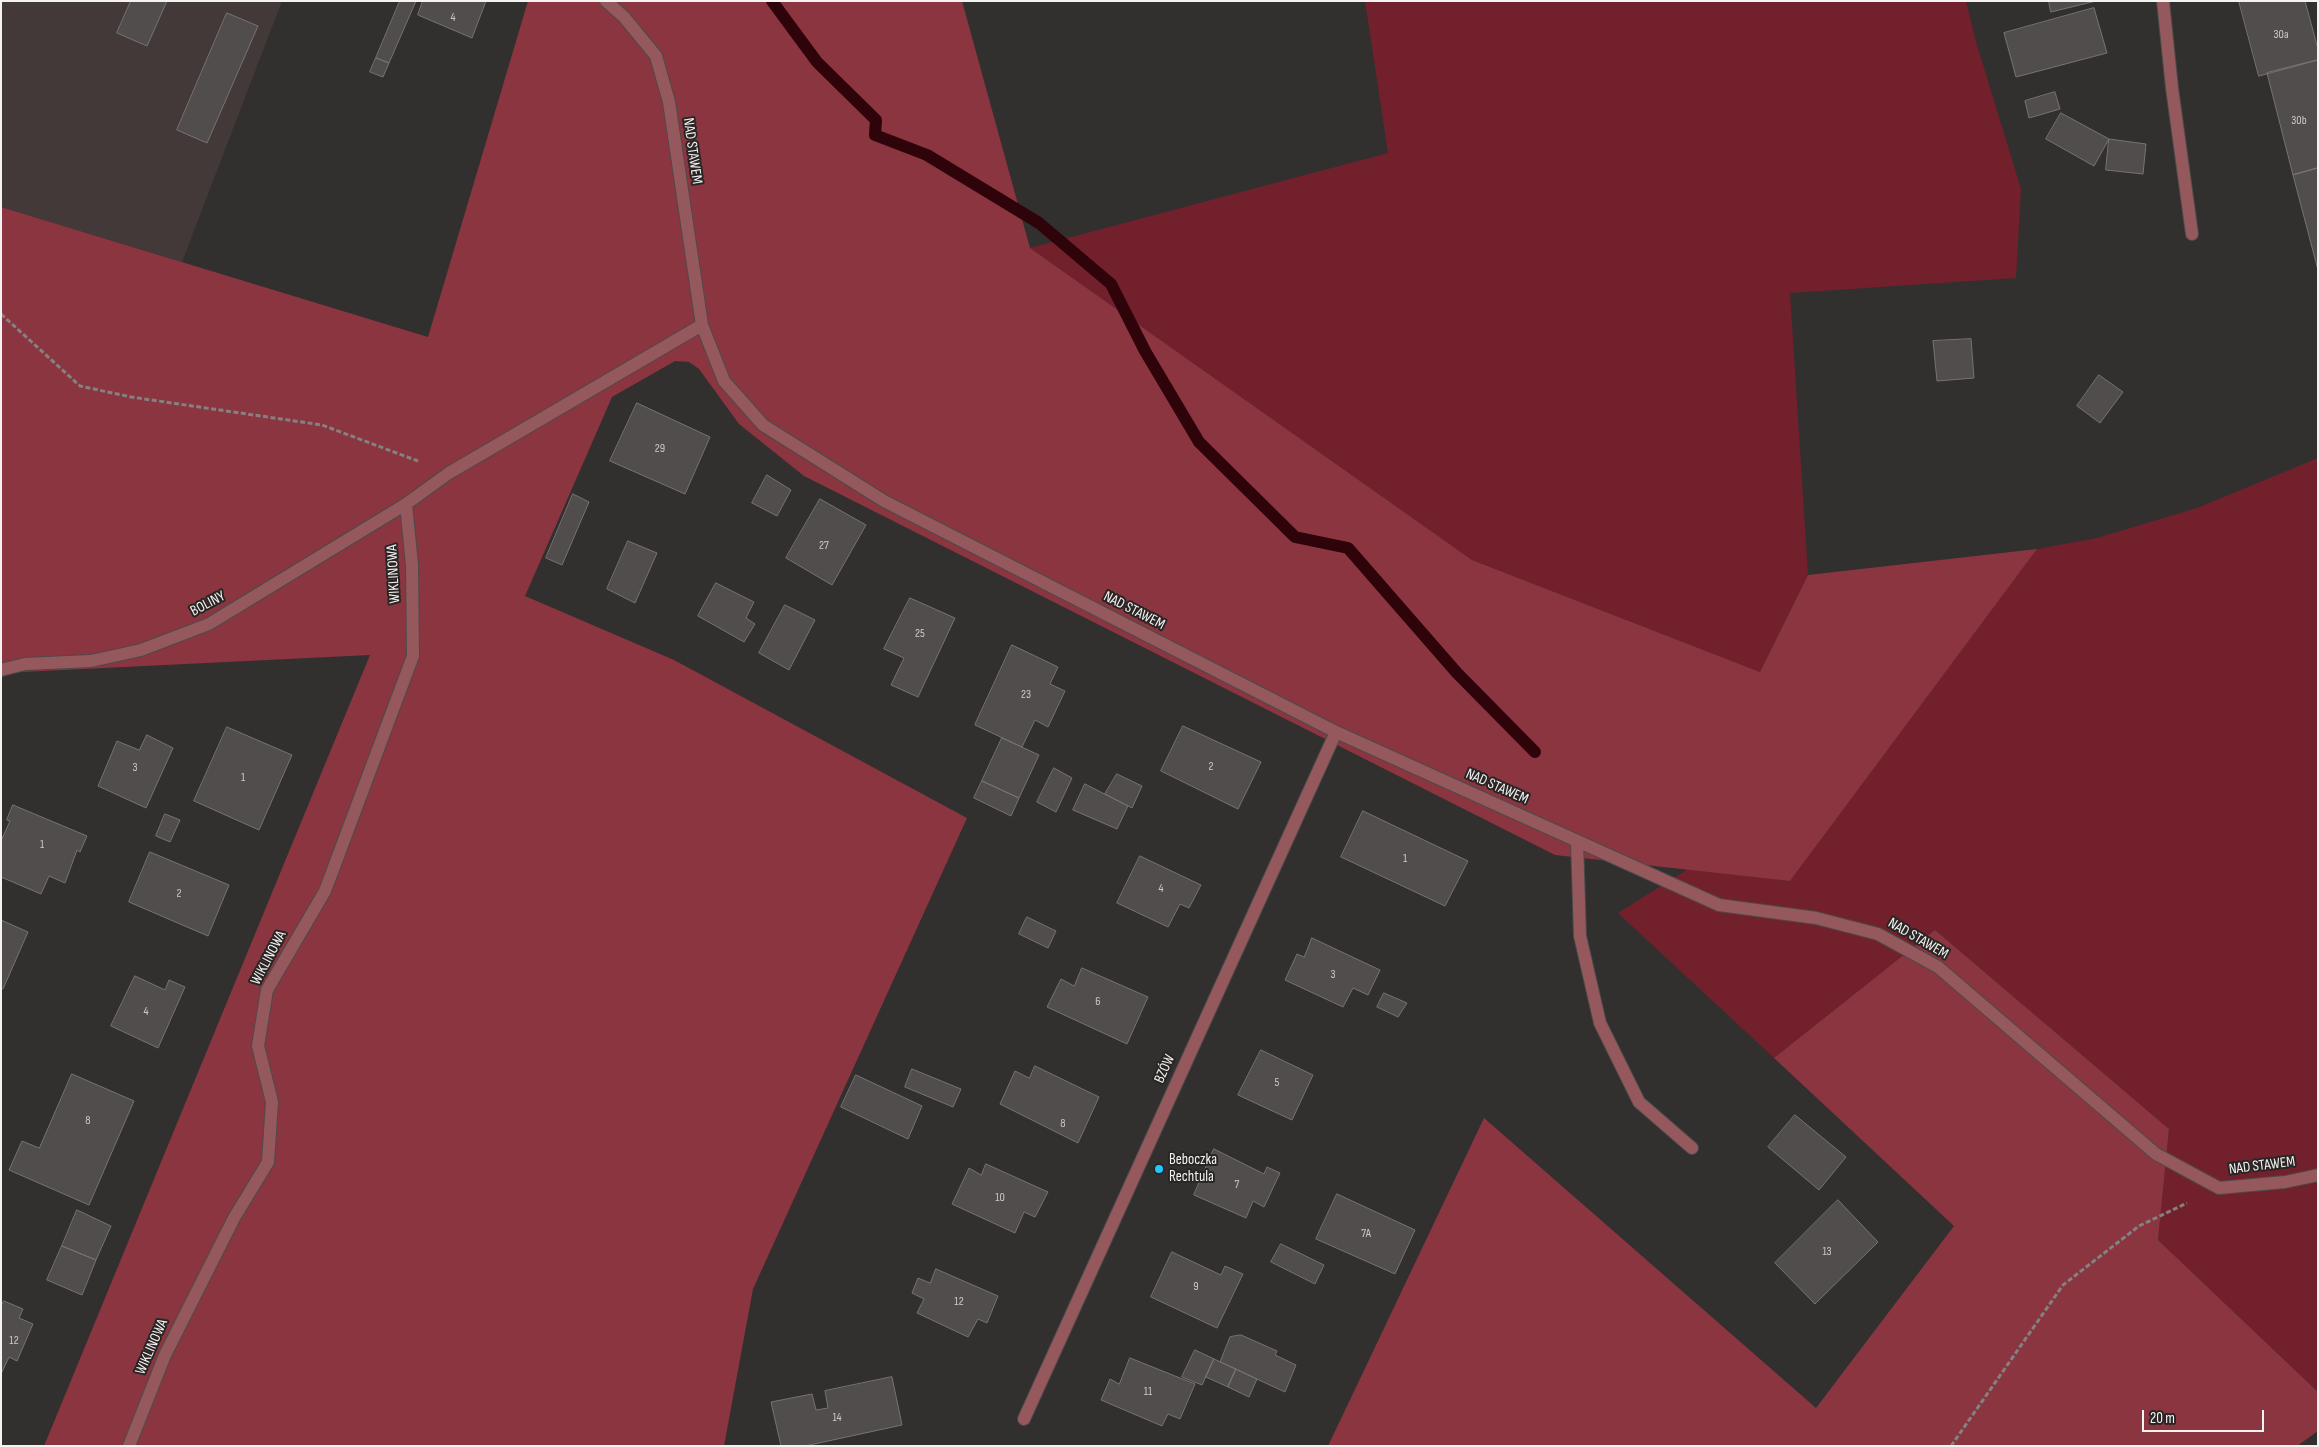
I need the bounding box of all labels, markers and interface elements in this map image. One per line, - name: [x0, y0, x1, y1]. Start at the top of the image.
- house number: 4: [450, 11, 456, 25]
- house number: 30a: [2274, 28, 2288, 42]
- house number: 30b: [2291, 114, 2307, 128]
- street label: NAD STAWEM: [678, 117, 706, 185]
- house number: 29: [655, 442, 665, 456]
- house number: 27: [819, 539, 829, 553]
- street label: WIKLINOWA: [383, 544, 405, 604]
- street label: BOLINY: [188, 587, 228, 621]
- street label: NAD STAWEM: [1100, 588, 1168, 634]
- house number: 25: [915, 627, 925, 641]
- house number: 23: [1021, 688, 1031, 702]
- house number: 2: [1209, 760, 1213, 774]
- house number: 3: [132, 761, 138, 775]
- street label: NAD STAWEM: [1463, 765, 1531, 809]
- house number: 1: [241, 771, 245, 785]
- house number: 1: [40, 838, 44, 852]
- house number: 1: [1403, 852, 1407, 866]
- house number: 4: [1158, 882, 1164, 896]
- house number: 2: [177, 887, 181, 901]
- street label: NAD STAWEM: [1885, 915, 1951, 963]
- street label: WIKLINOWA: [247, 928, 291, 988]
- house number: 3: [1330, 968, 1336, 982]
- house number: 6: [1095, 995, 1101, 1009]
- house number: 4: [143, 1005, 149, 1019]
- street label: BZÓW: [1151, 1052, 1179, 1086]
- house number: 5: [1275, 1076, 1279, 1090]
- house number: 8: [85, 1114, 91, 1128]
- house number: 8: [1060, 1117, 1066, 1131]
- place label: Beboczka Rechtula: [1169, 1151, 1217, 1186]
- street label: NAD STAWEM: [2228, 1153, 2296, 1179]
- marker: Beboczka Rechtula: [1153, 1163, 1165, 1175]
- house number: 7: [1235, 1178, 1239, 1192]
- house number: 10: [995, 1191, 1005, 1205]
- house number: 7A: [1361, 1227, 1371, 1241]
- house number: 13: [1822, 1245, 1832, 1259]
- house number: 9: [1193, 1280, 1199, 1294]
- house number: 12: [954, 1295, 964, 1309]
- street label: WIKLINOWA: [132, 1316, 172, 1378]
- house number: 12: [9, 1334, 19, 1348]
- house number: 11: [1144, 1385, 1152, 1399]
- scale bar: [2144, 1400, 2266, 1432]
- text: 20 m: [2150, 1409, 2175, 1428]
- house number: 14: [832, 1411, 842, 1425]

